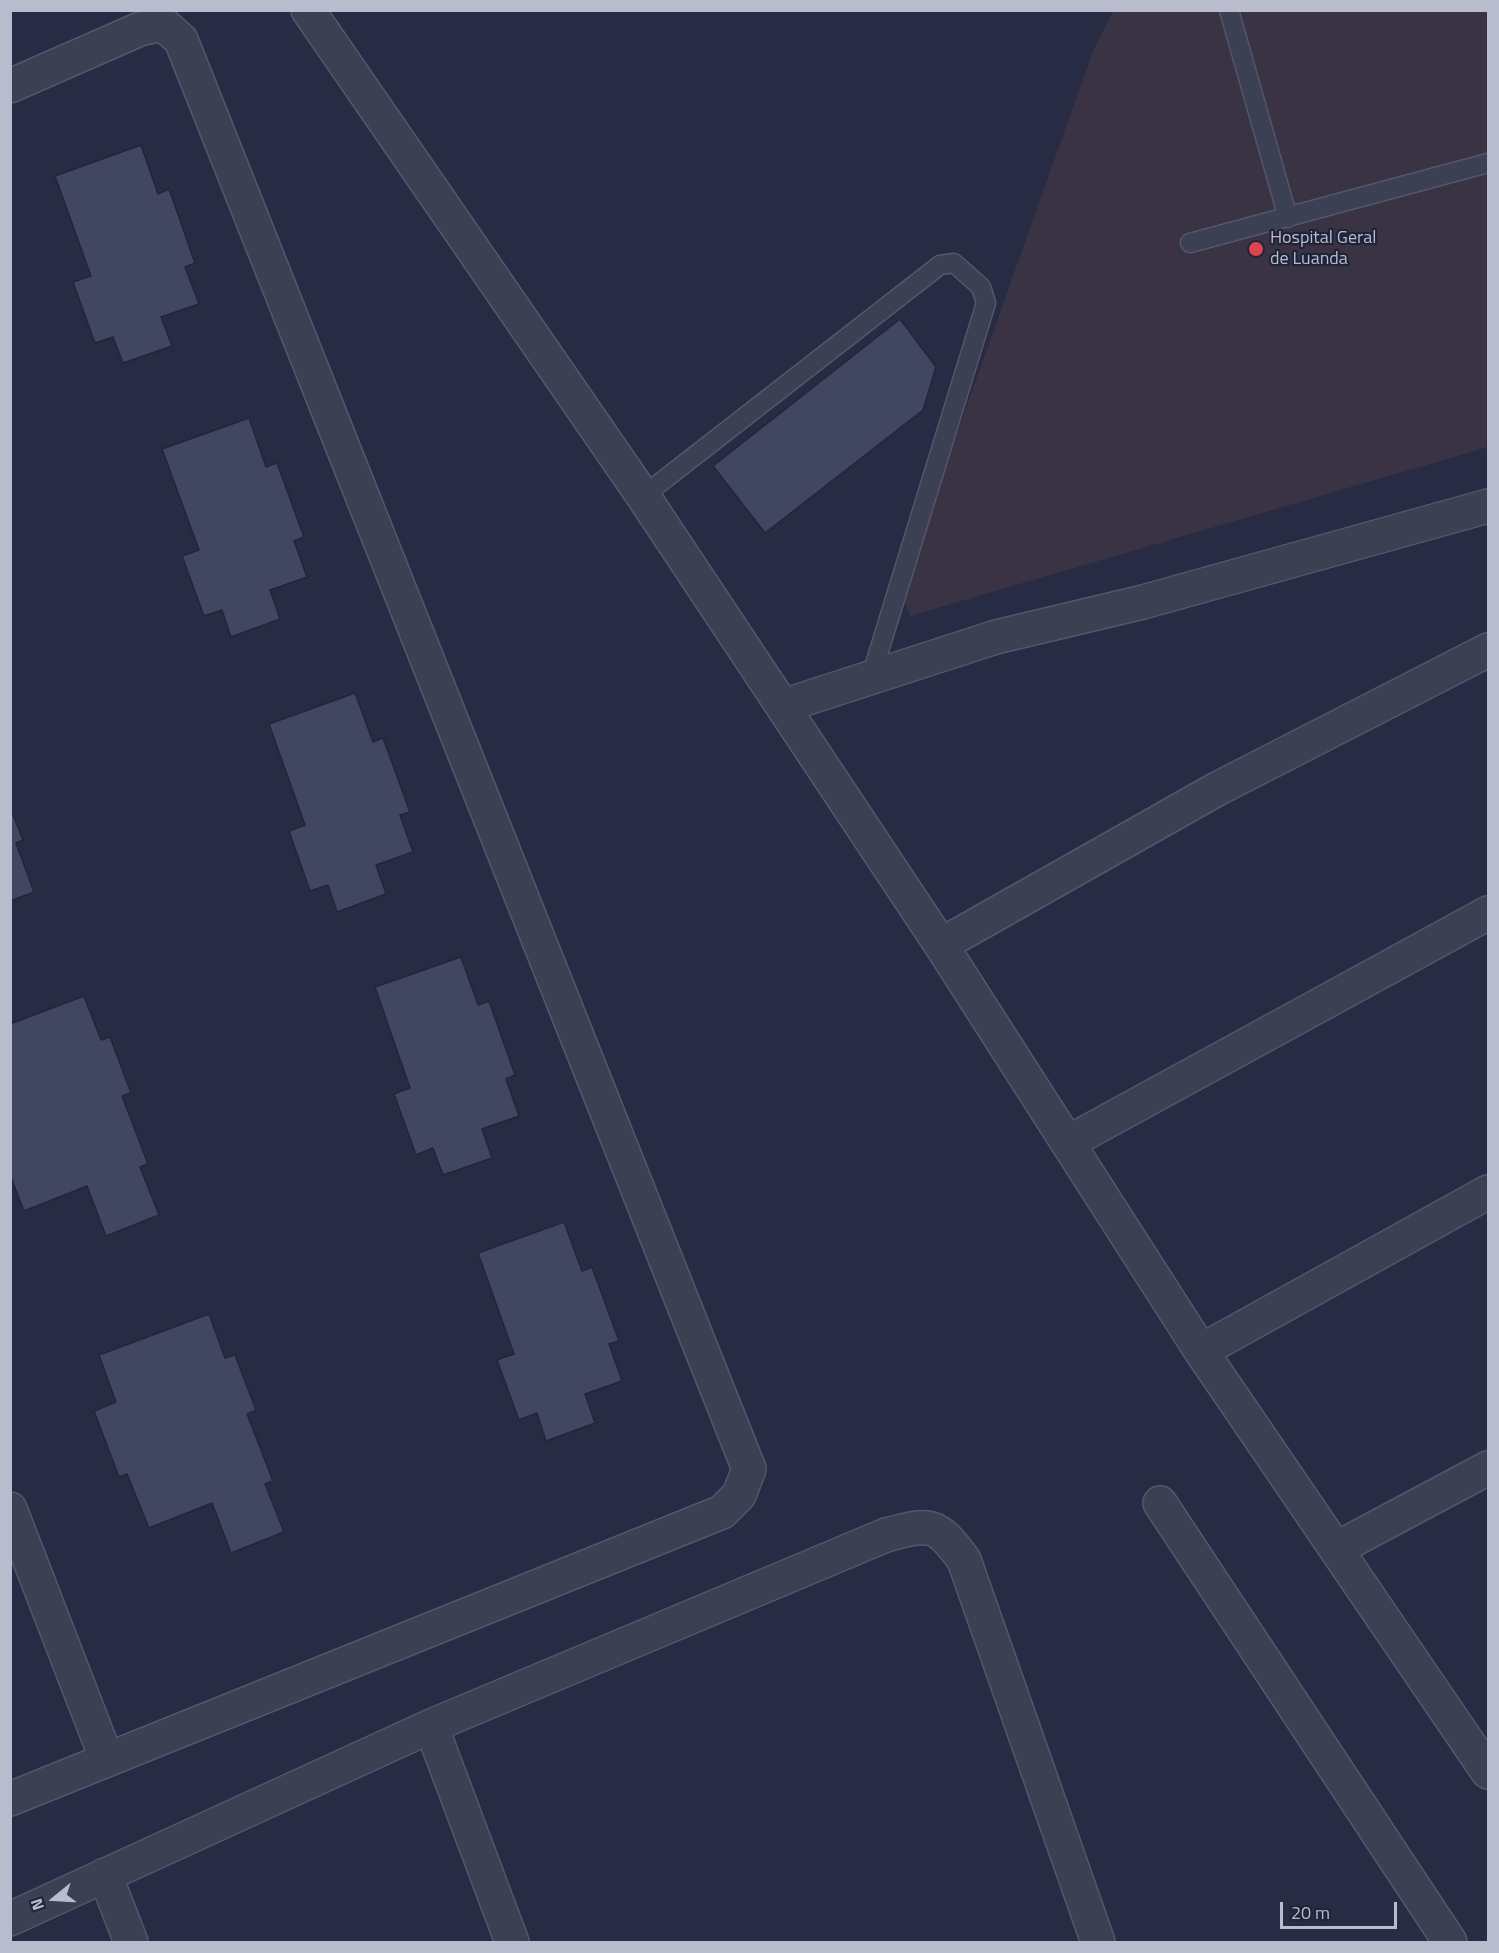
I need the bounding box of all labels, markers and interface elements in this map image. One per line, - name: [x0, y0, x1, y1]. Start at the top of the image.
- place label: Hospital Geral de Luanda: [1270, 228, 1376, 270]
- marker: Hospital Geral de Luanda: [1247, 240, 1265, 258]
- north arrow: [24, 1869, 84, 1929]
- scale bar: [1283, 1890, 1400, 1928]
- text: N: [24, 1896, 50, 1914]
- text: 20 m: [1291, 1899, 1330, 1926]

